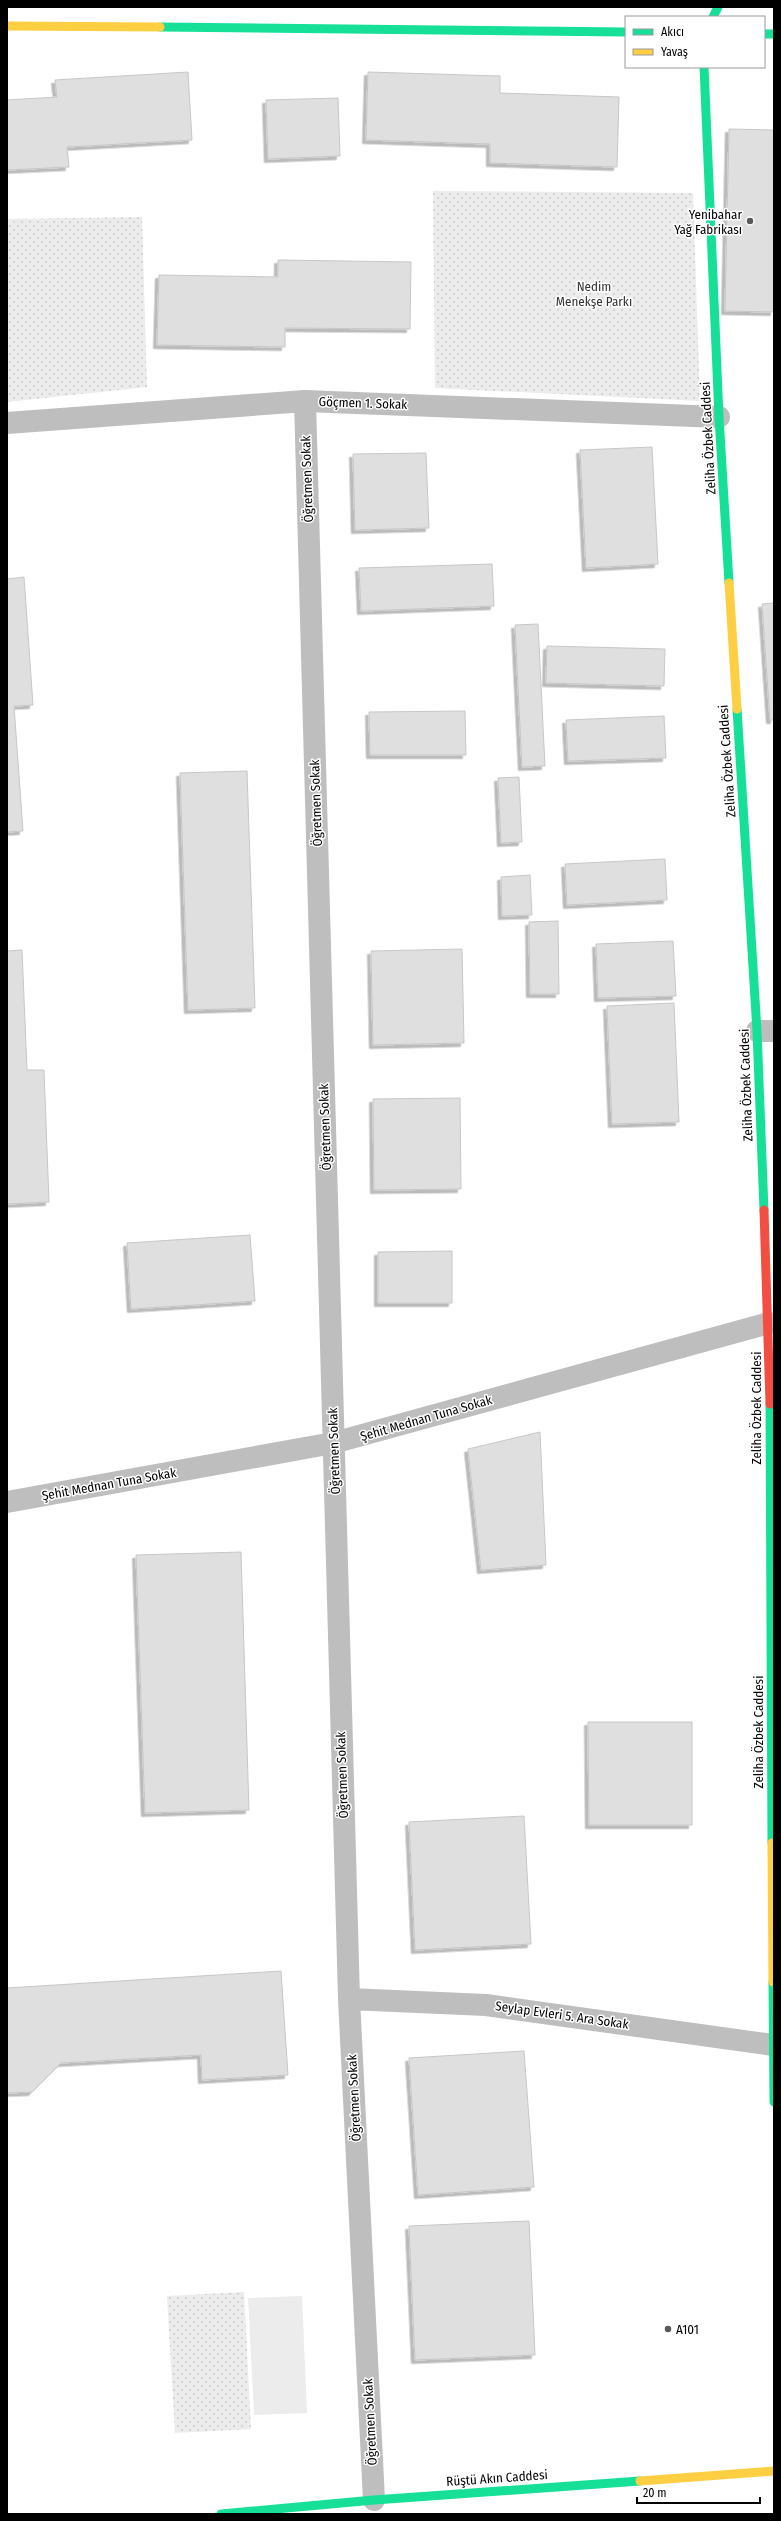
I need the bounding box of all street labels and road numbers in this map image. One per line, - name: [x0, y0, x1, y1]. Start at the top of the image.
- street label: Zeliha Özbek Caddesi: [697, 381, 718, 495]
- street label: Göçmen 1. Sokak: [318, 394, 408, 412]
- street label: Öğretmen Sokak: [297, 434, 316, 523]
- street label: Zeliha Özbek Caddesi: [715, 704, 738, 818]
- street label: Öğretmen Sokak: [306, 758, 325, 847]
- street label: Zeliha Özbek Caddesi: [736, 1028, 755, 1142]
- street label: Öğretmen Sokak: [315, 1082, 334, 1171]
- street label: Zeliha Özbek Caddesi: [748, 1352, 764, 1464]
- street label: Şehit Mednan Tuna Sokak: [358, 1392, 494, 1444]
- street label: Öğretmen Sokak: [324, 1406, 343, 1495]
- street label: Şehit Mednan Tuna Sokak: [41, 1465, 178, 1503]
- street label: Zeliha Özbek Caddesi: [750, 1676, 766, 1788]
- street label: Öğretmen Sokak: [332, 1730, 351, 1819]
- street label: Seylap Evleri 5. Ara Sokak: [494, 1998, 630, 2032]
- street label: Öğretmen Sokak: [343, 2053, 364, 2142]
- street label: Öğretmen Sokak: [359, 2377, 380, 2466]
- street label: Rüştü Akın Caddesi: [446, 2467, 548, 2489]

